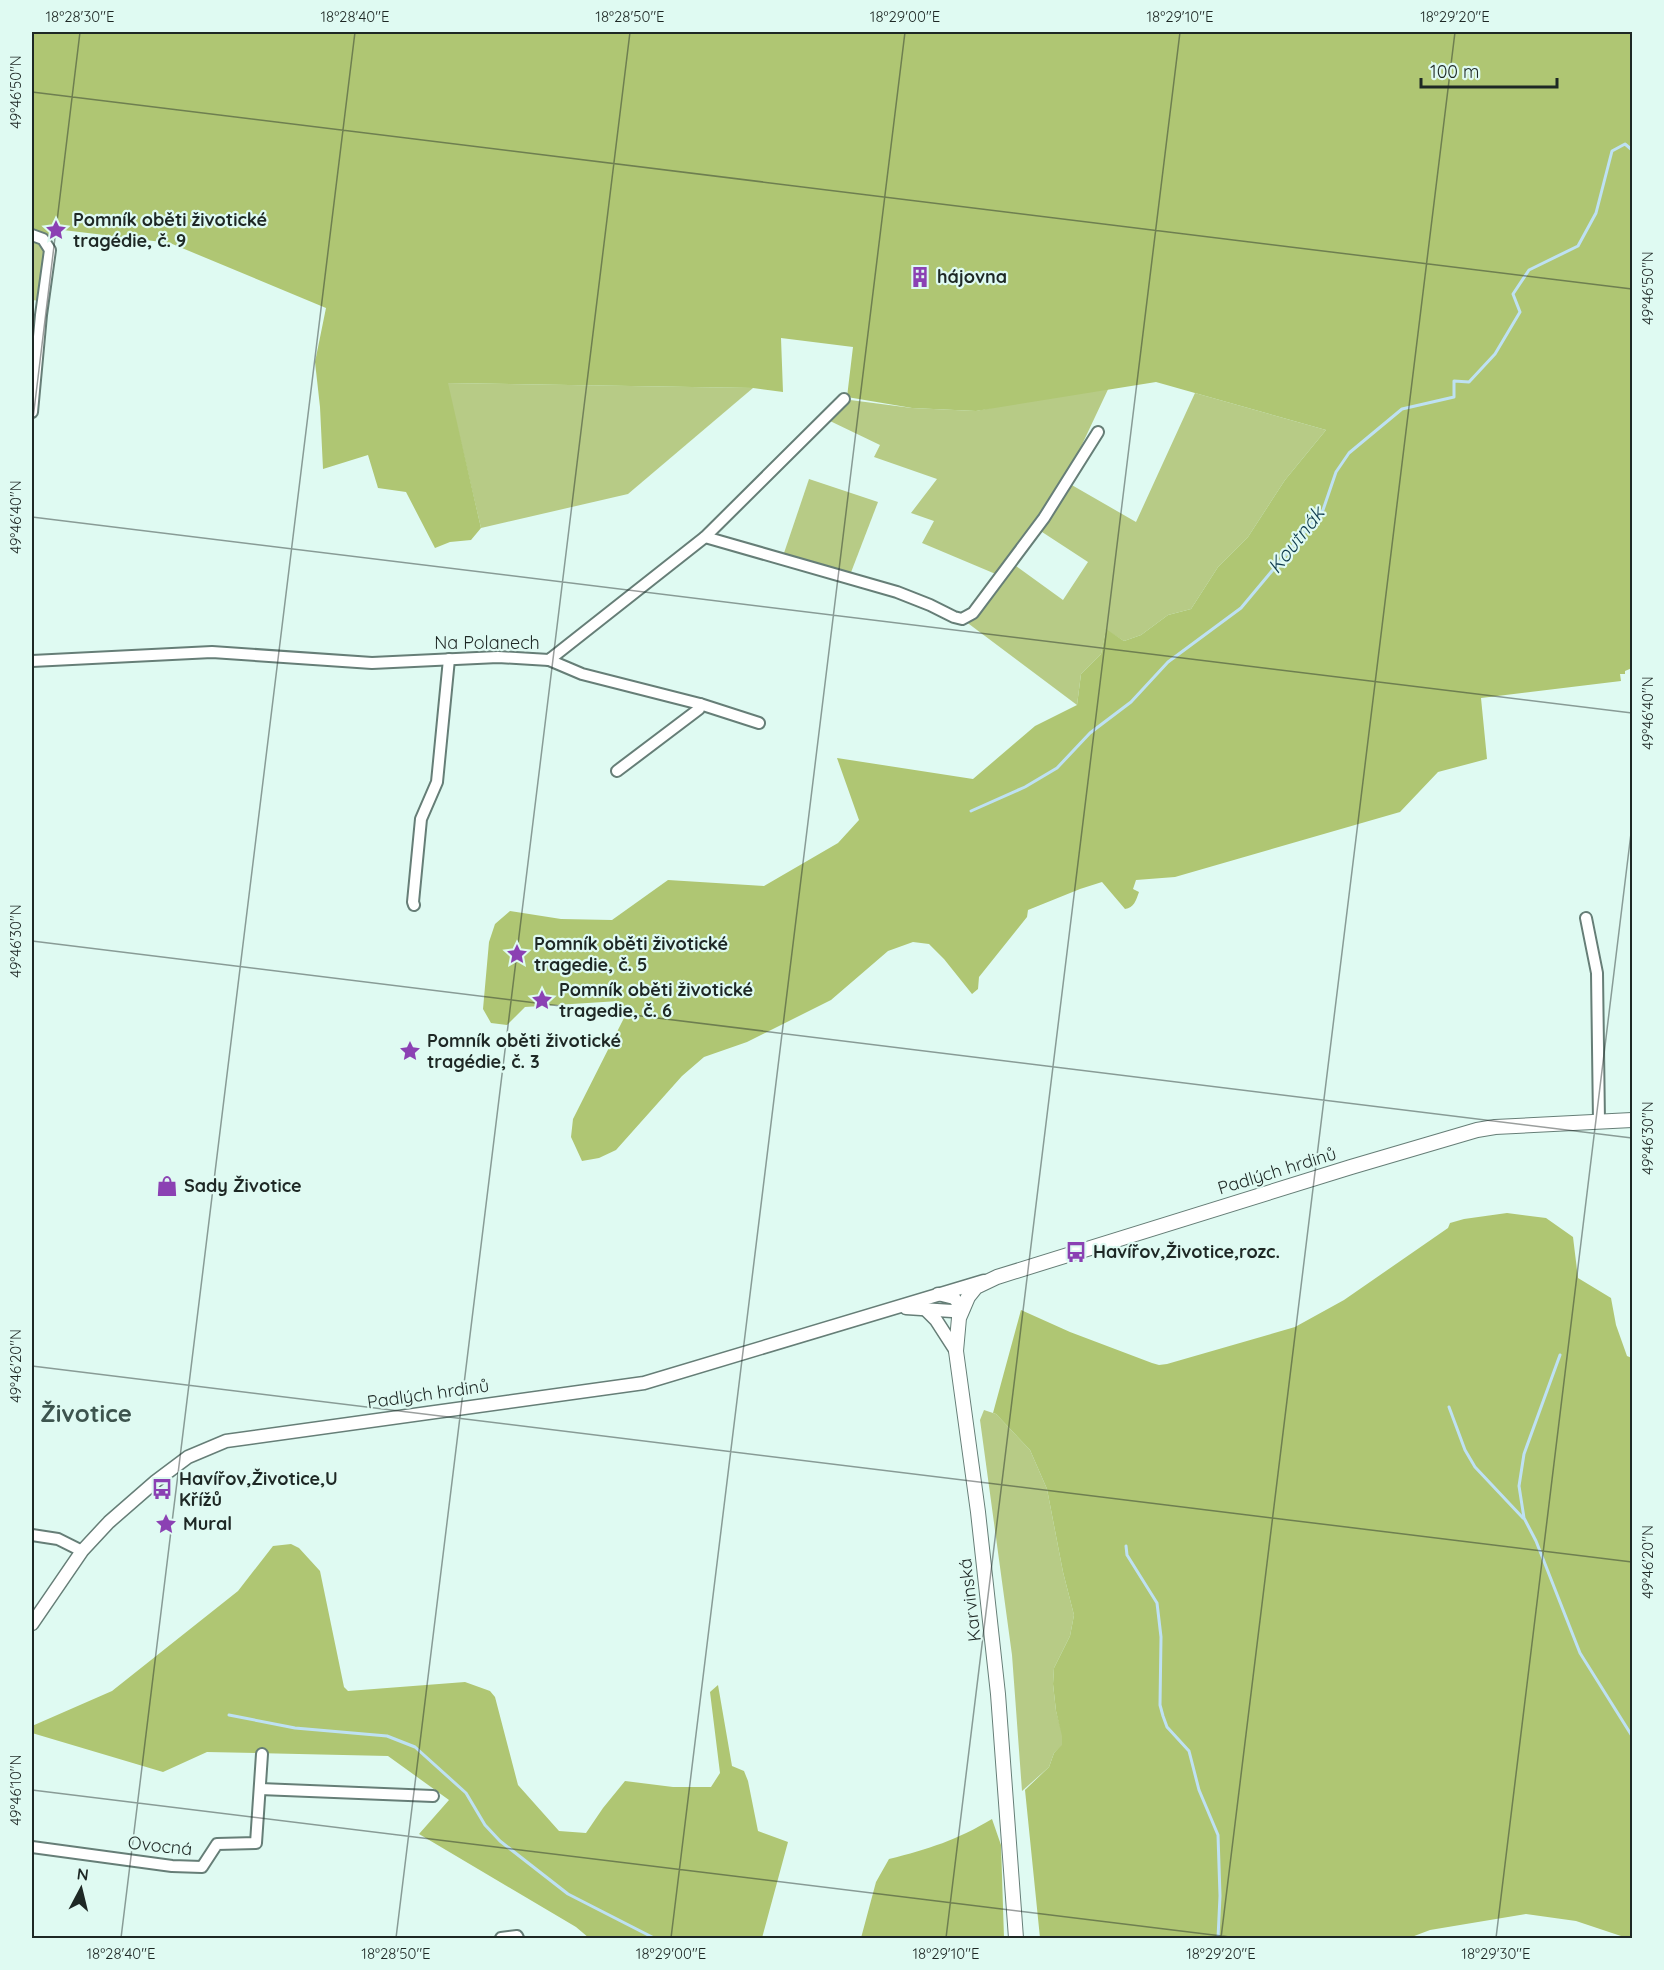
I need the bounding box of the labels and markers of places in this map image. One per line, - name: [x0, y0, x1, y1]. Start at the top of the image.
- place label: Pomník oběti životické tragédie, č. 9: [73, 208, 267, 252]
- place icon: Pomník oběti životické tragédie, č. 9: [44, 218, 68, 242]
- building icon: hájovna: [908, 265, 932, 289]
- place label: hájovna: [937, 265, 1007, 288]
- place label: Pomník oběti životické tragedie, č. 5: [534, 932, 728, 976]
- place icon: Pomník oběti životické tragedie, č. 5: [505, 942, 529, 966]
- place label: Pomník oběti životické tragedie, č. 6: [559, 978, 753, 1022]
- place icon: Pomník oběti životické tragedie, č. 6: [530, 988, 554, 1012]
- place label: Pomník oběti životické tragédie, č. 3: [427, 1029, 621, 1073]
- place icon: Pomník oběti životické tragédie, č. 3: [398, 1039, 422, 1063]
- shop icon: Sady Životice: [155, 1174, 179, 1198]
- place label: Sady Životice: [184, 1174, 302, 1197]
- bus stop icon: Havířov,Životice,rozc.: [1064, 1240, 1088, 1264]
- place label: Havířov,Životice,rozc.: [1093, 1240, 1280, 1263]
- place label: Havířov,Životice,U Křížů: [179, 1467, 338, 1511]
- bus stop icon: Havířov,Životice,U Křížů: [150, 1477, 174, 1501]
- place icon: Mural: [154, 1512, 178, 1536]
- place label: Mural: [183, 1512, 232, 1535]

